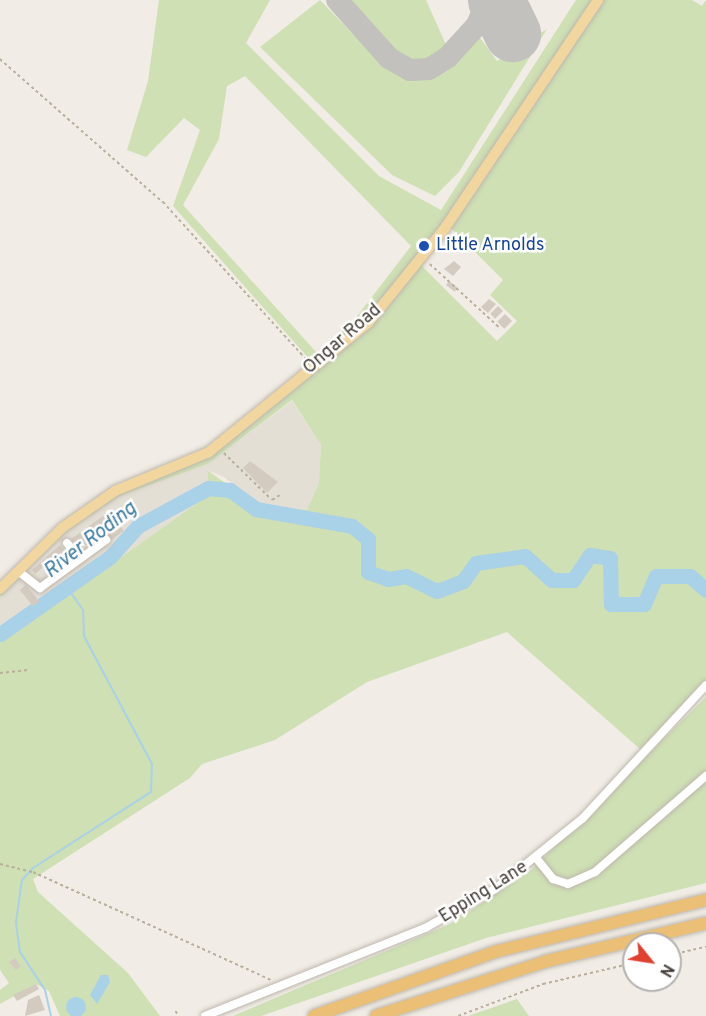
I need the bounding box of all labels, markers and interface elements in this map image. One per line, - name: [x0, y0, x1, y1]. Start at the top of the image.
- place label: Little Arnolds: [436, 235, 545, 257]
- marker: Little Arnolds: [417, 239, 431, 253]
- street label: Ongar Road: [300, 300, 386, 380]
- water label: River Roding: [40, 498, 142, 584]
- street label: Epping Lane: [436, 857, 532, 929]
- north arrow: [622, 932, 682, 992]
- text: N: [654, 960, 677, 980]

